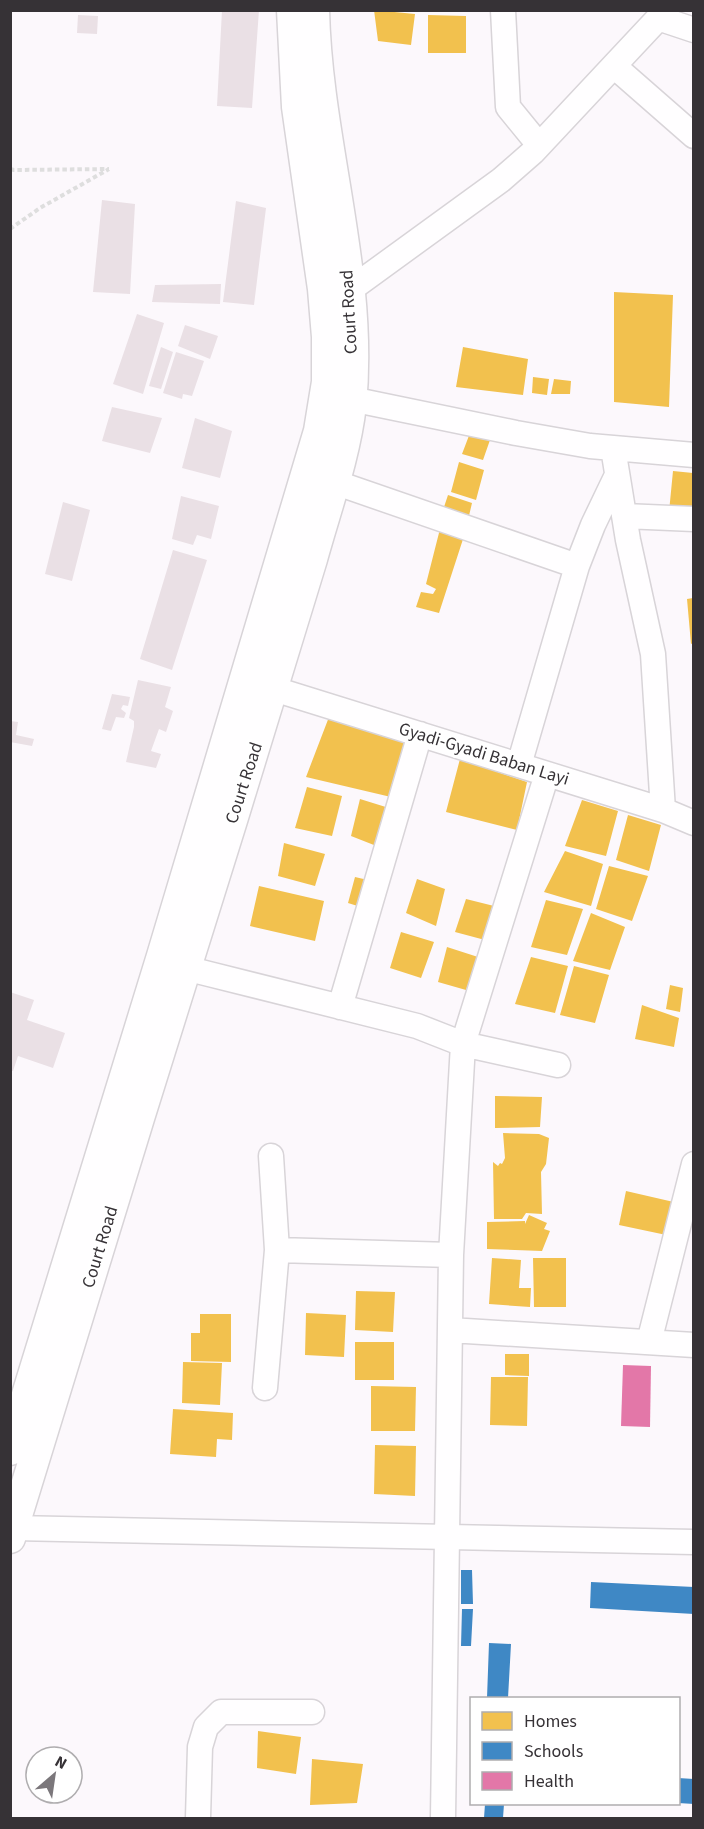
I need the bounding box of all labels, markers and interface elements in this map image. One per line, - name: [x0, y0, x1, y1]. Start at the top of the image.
- street label: Court Road: [334, 269, 364, 355]
- street label: Gyadi-Gyadi Baban Layi: [396, 716, 572, 792]
- street label: Court Road: [219, 739, 269, 827]
- street label: Court Road: [76, 1203, 124, 1291]
- legend: [470, 1697, 680, 1805]
- text: Homes: [524, 1709, 577, 1734]
- text: Schools: [524, 1739, 583, 1764]
- north arrow: [24, 1745, 84, 1805]
- text: N: [51, 1751, 71, 1775]
- text: Health: [524, 1769, 574, 1794]

